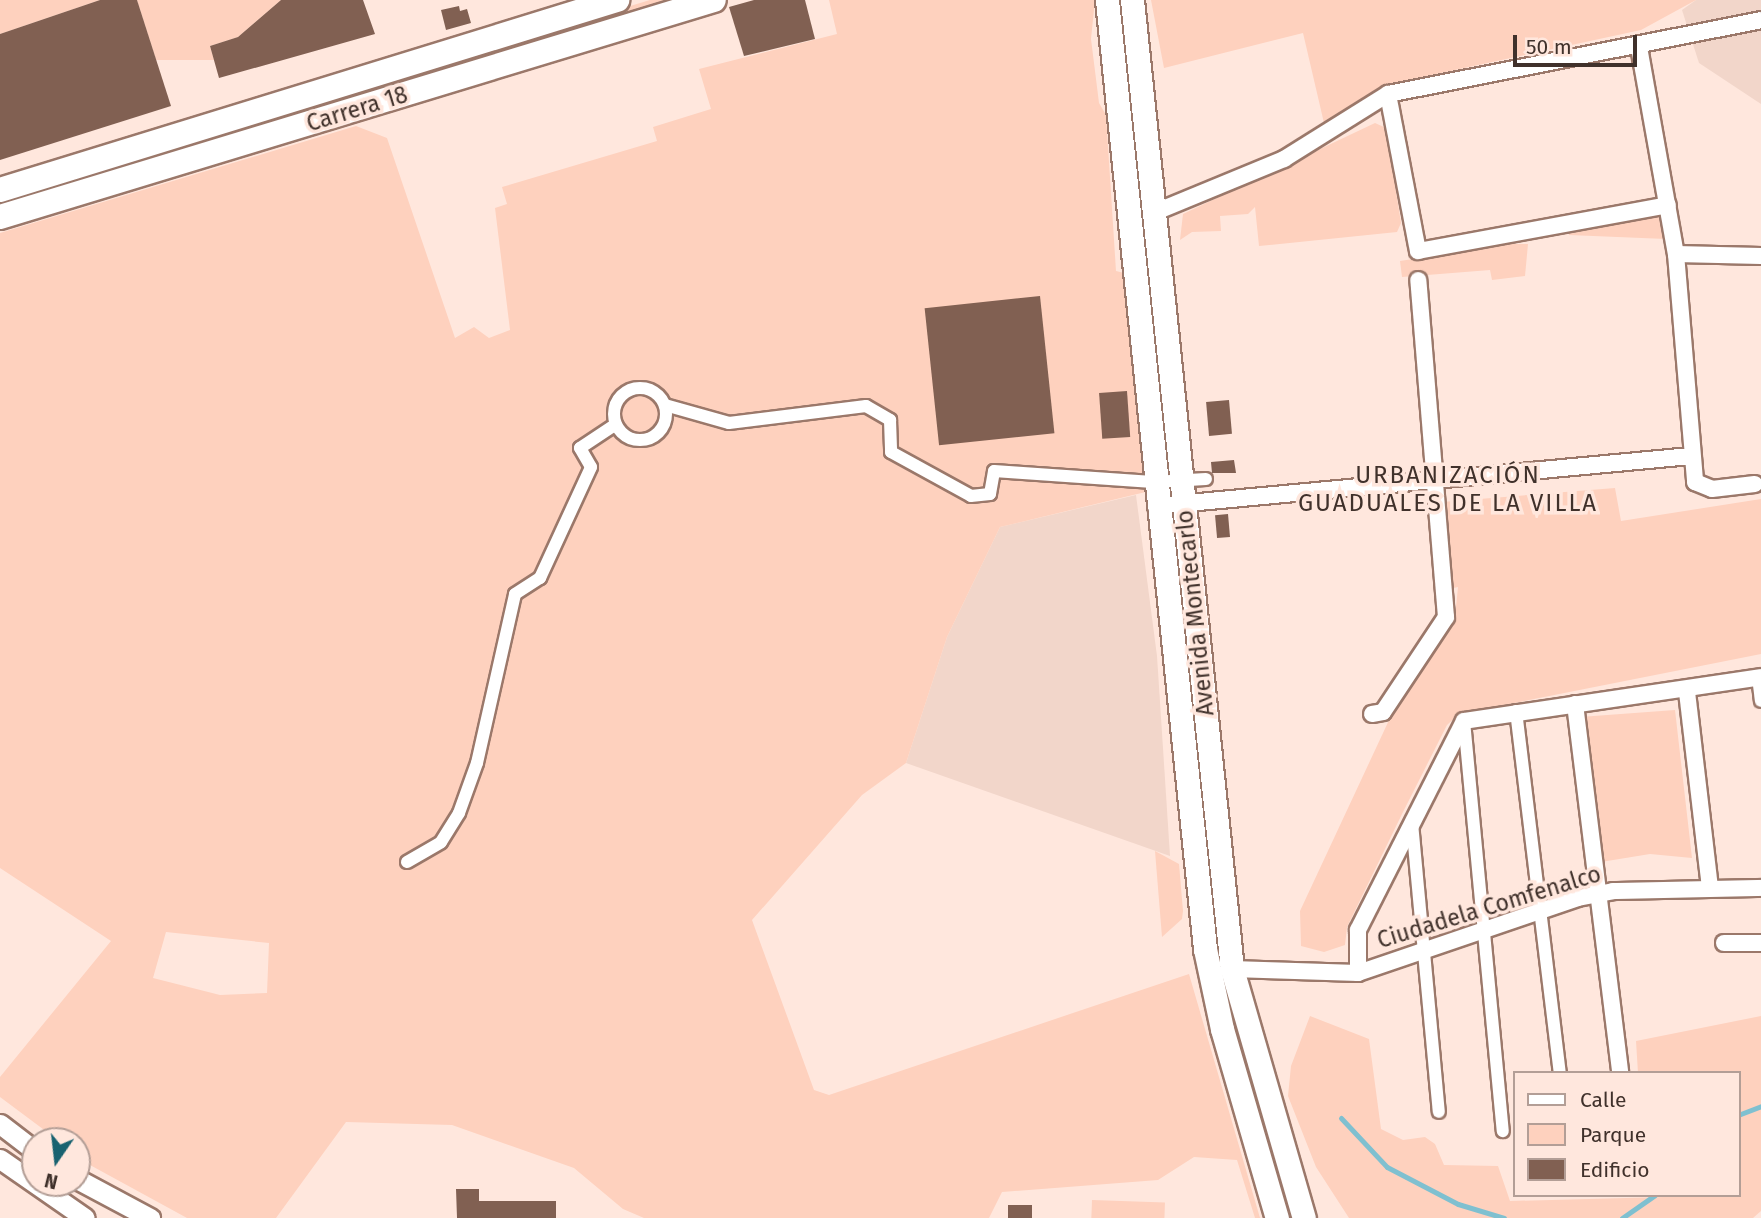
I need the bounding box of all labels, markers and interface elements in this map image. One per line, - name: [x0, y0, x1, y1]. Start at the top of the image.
- scale bar: [1516, 21, 1640, 65]
- text: 50 m: [1526, 34, 1572, 60]
- street label: Carrera 18: [303, 81, 411, 137]
- district label: URBANIZACIÓN GUADUALES DE LA VILLA: [1301, 462, 1595, 518]
- street label: Avenida Montecarlo: [1170, 509, 1220, 717]
- street label: Ciudadela Comfenalco: [1374, 860, 1604, 954]
- legend: [1512, 1071, 1740, 1197]
- text: Calle: [1580, 1087, 1626, 1113]
- text: Parque: [1580, 1122, 1646, 1148]
- north arrow: [21, 1127, 91, 1197]
- text: Edificio: [1580, 1157, 1650, 1183]
- text: N: [42, 1168, 60, 1194]

